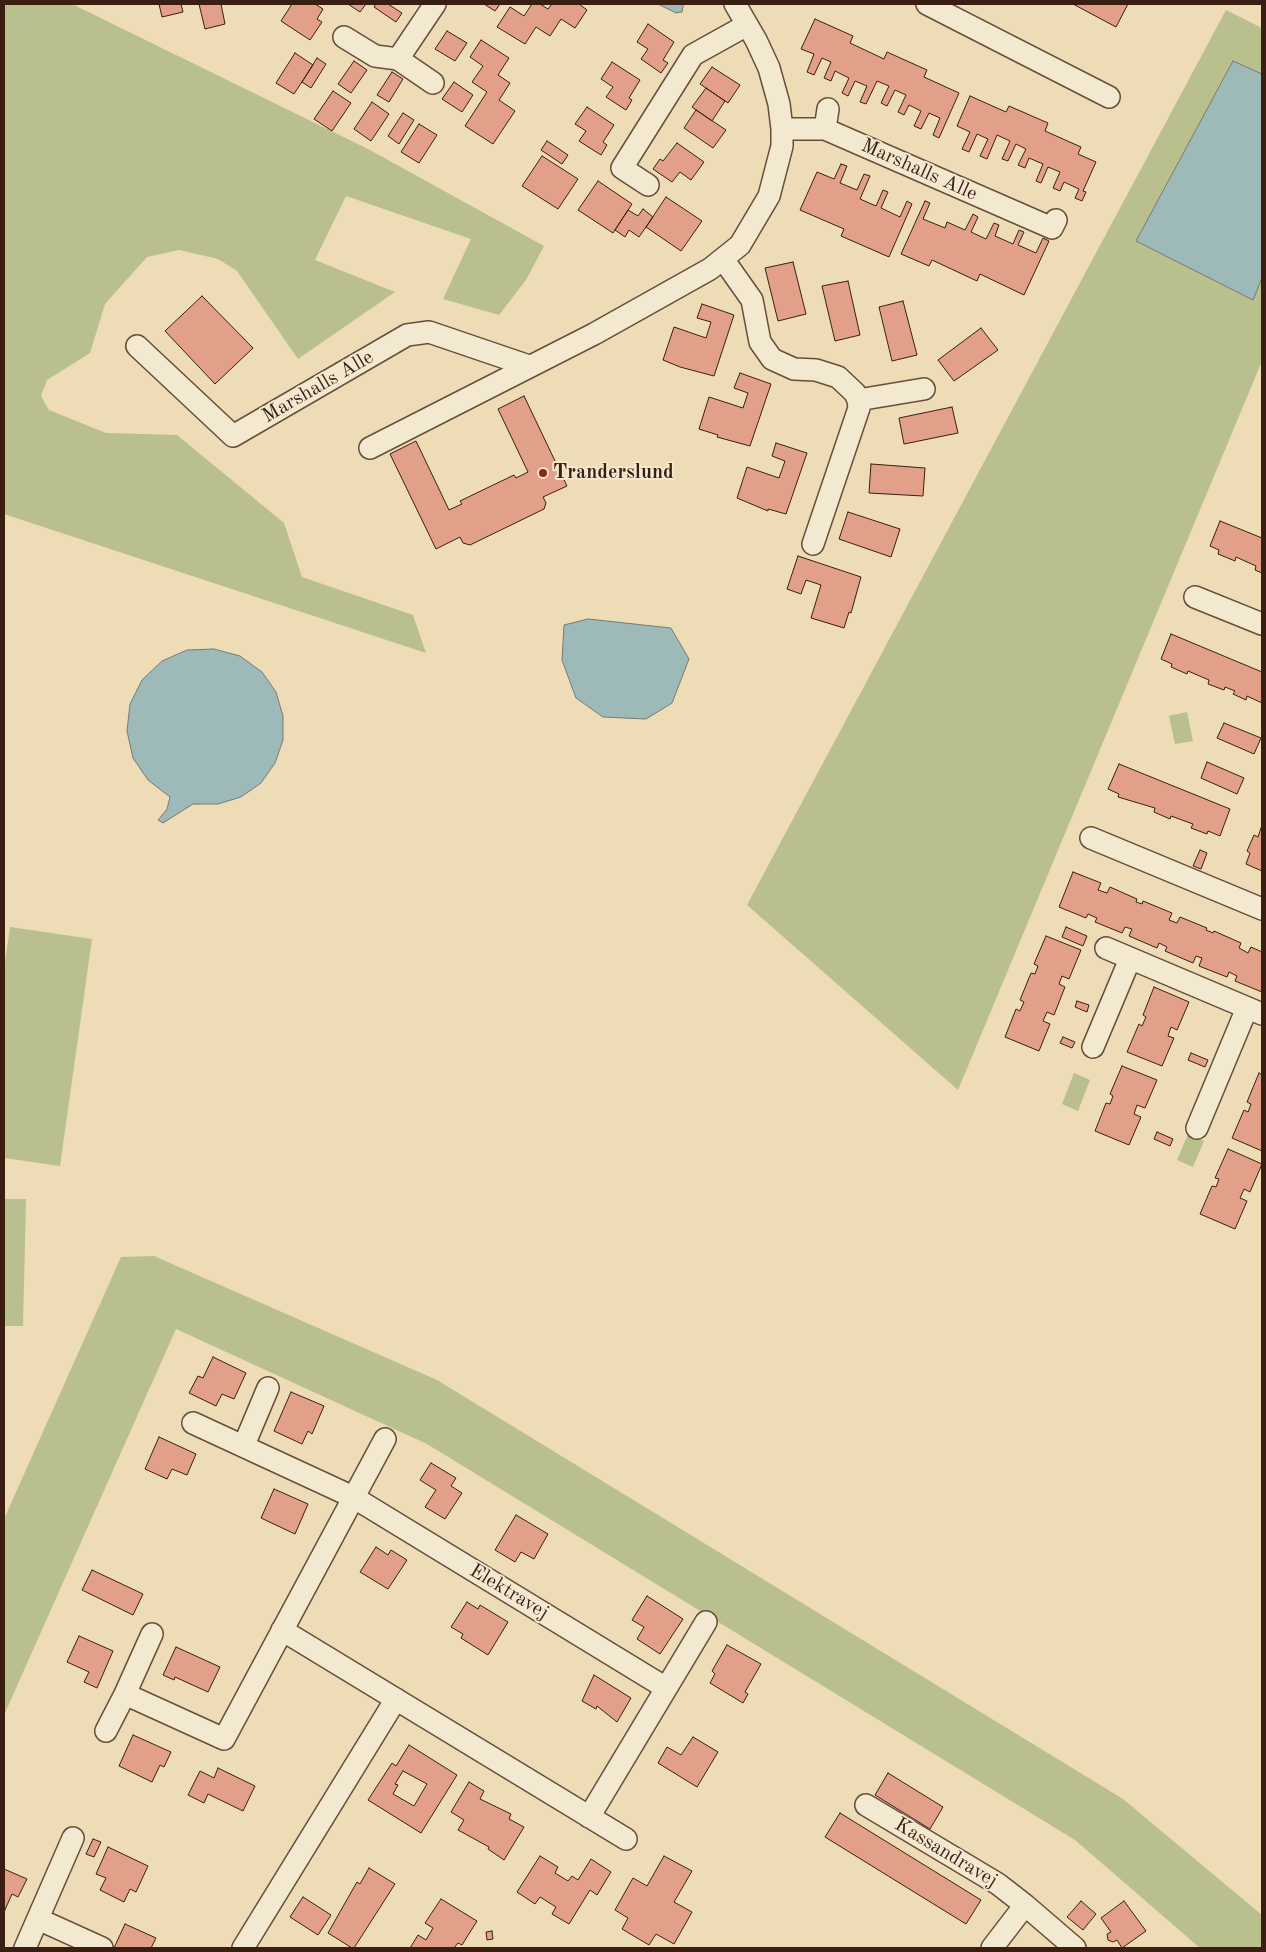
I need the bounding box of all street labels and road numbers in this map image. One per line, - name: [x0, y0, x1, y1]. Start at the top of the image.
- street label: Marshalls Alle: [857, 134, 981, 206]
- street label: Marshalls Alle: [258, 345, 378, 429]
- street label: Elektravej: [465, 1559, 553, 1625]
- street label: Kassandravej: [890, 1813, 1002, 1893]

